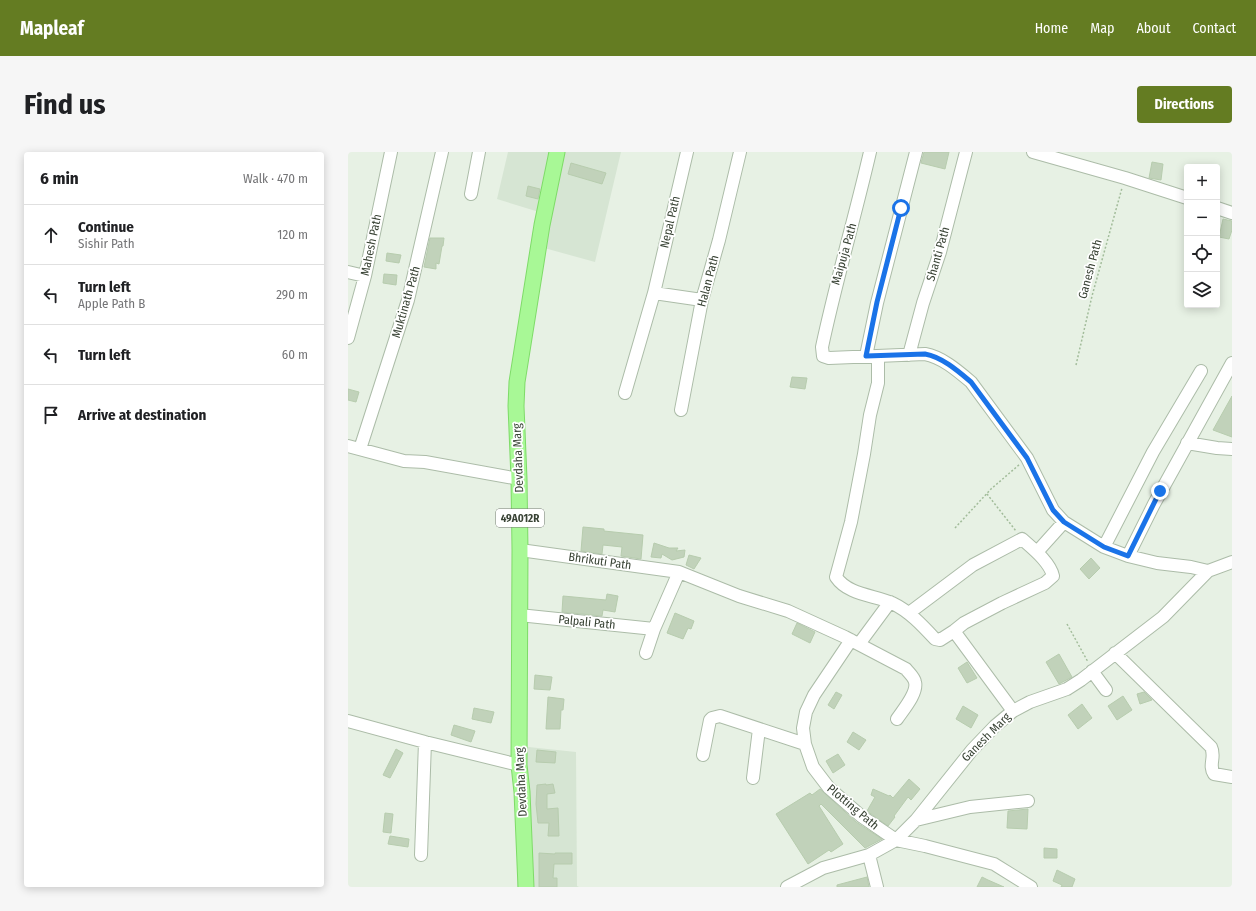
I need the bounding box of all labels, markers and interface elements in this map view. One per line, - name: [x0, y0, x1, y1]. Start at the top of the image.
- text: Mapleaf: [20, 17, 84, 40]
- text: Home: [1035, 20, 1068, 37]
- text: Map: [1090, 20, 1114, 37]
- text: About: [1136, 20, 1171, 37]
- text: Contact: [1193, 20, 1236, 37]
- button: Directions: [1137, 86, 1232, 123]
- text: Find us: [24, 88, 106, 121]
- map controls: [1184, 164, 1220, 308]
- button: +: [1184, 164, 1220, 200]
- text: 6 min: [40, 168, 79, 189]
- text: Walk · 470 m: [243, 171, 308, 186]
- street label: Nepal Path: [657, 195, 683, 249]
- route start: [892, 199, 910, 217]
- button: −: [1184, 200, 1220, 236]
- street label: Mahesh Path: [358, 213, 384, 277]
- text: Continue: [78, 218, 134, 236]
- street label: Maipuja Path: [829, 221, 859, 287]
- icon: ahead: [40, 224, 62, 246]
- street label: Shanti Path: [924, 225, 952, 283]
- text: 120 m: [277, 227, 308, 242]
- text: Sishir Path: [78, 236, 135, 251]
- button: locate: [1184, 236, 1220, 272]
- street label: Ganesh Path: [1075, 238, 1105, 300]
- street label: Halan Path: [694, 254, 722, 308]
- street label: Muktinath Path: [389, 264, 423, 340]
- button: layers: [1184, 272, 1220, 308]
- text: Turn left: [78, 278, 131, 296]
- icon: left: [40, 284, 62, 306]
- text: 290 m: [276, 287, 308, 302]
- text: Apple Path B: [78, 296, 145, 311]
- icon: left: [40, 344, 62, 366]
- text: Turn left: [78, 346, 131, 364]
- text: 60 m: [282, 347, 308, 362]
- icon: arrive: [40, 404, 62, 426]
- text: Arrive at destination: [78, 406, 206, 424]
- street label: Devdaha Marg: [510, 423, 526, 493]
- route end: [1151, 482, 1169, 500]
- road number: 49A012R: [496, 509, 544, 527]
- street label: Bhrikuti Path: [568, 550, 632, 572]
- street label: Palpali Path: [558, 612, 616, 632]
- street label: Ganesh Marg: [959, 709, 1014, 764]
- street label: Devdaha Marg: [512, 747, 530, 817]
- street label: Plotting Path: [824, 781, 882, 833]

